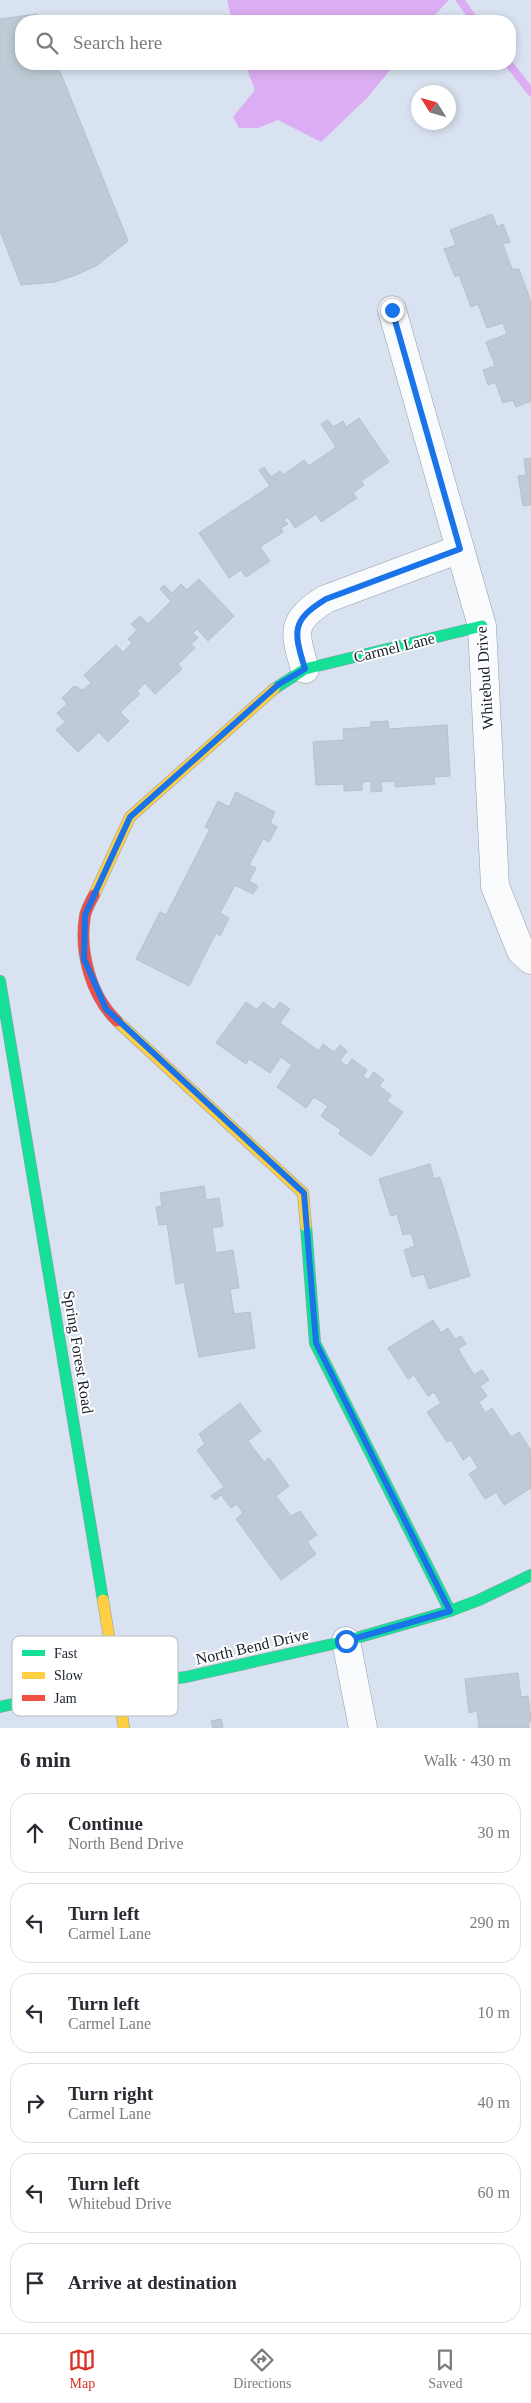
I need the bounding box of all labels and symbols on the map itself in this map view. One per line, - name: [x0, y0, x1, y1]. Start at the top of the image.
- north arrow: [411, 85, 456, 130]
- route end: [381, 299, 404, 322]
- street label: Whitebud Drive: [472, 626, 497, 730]
- street label: Carmel Lane: [352, 629, 436, 666]
- street label: Spring Forest Road: [59, 1289, 97, 1415]
- street label: North Bend Drive: [194, 1625, 310, 1668]
- route start: [335, 1630, 358, 1653]
- legend: [12, 1636, 178, 1716]
- text: Fast: [54, 1646, 77, 1661]
- text: Slow: [54, 1668, 84, 1683]
- text: Jam: [54, 1691, 77, 1706]

